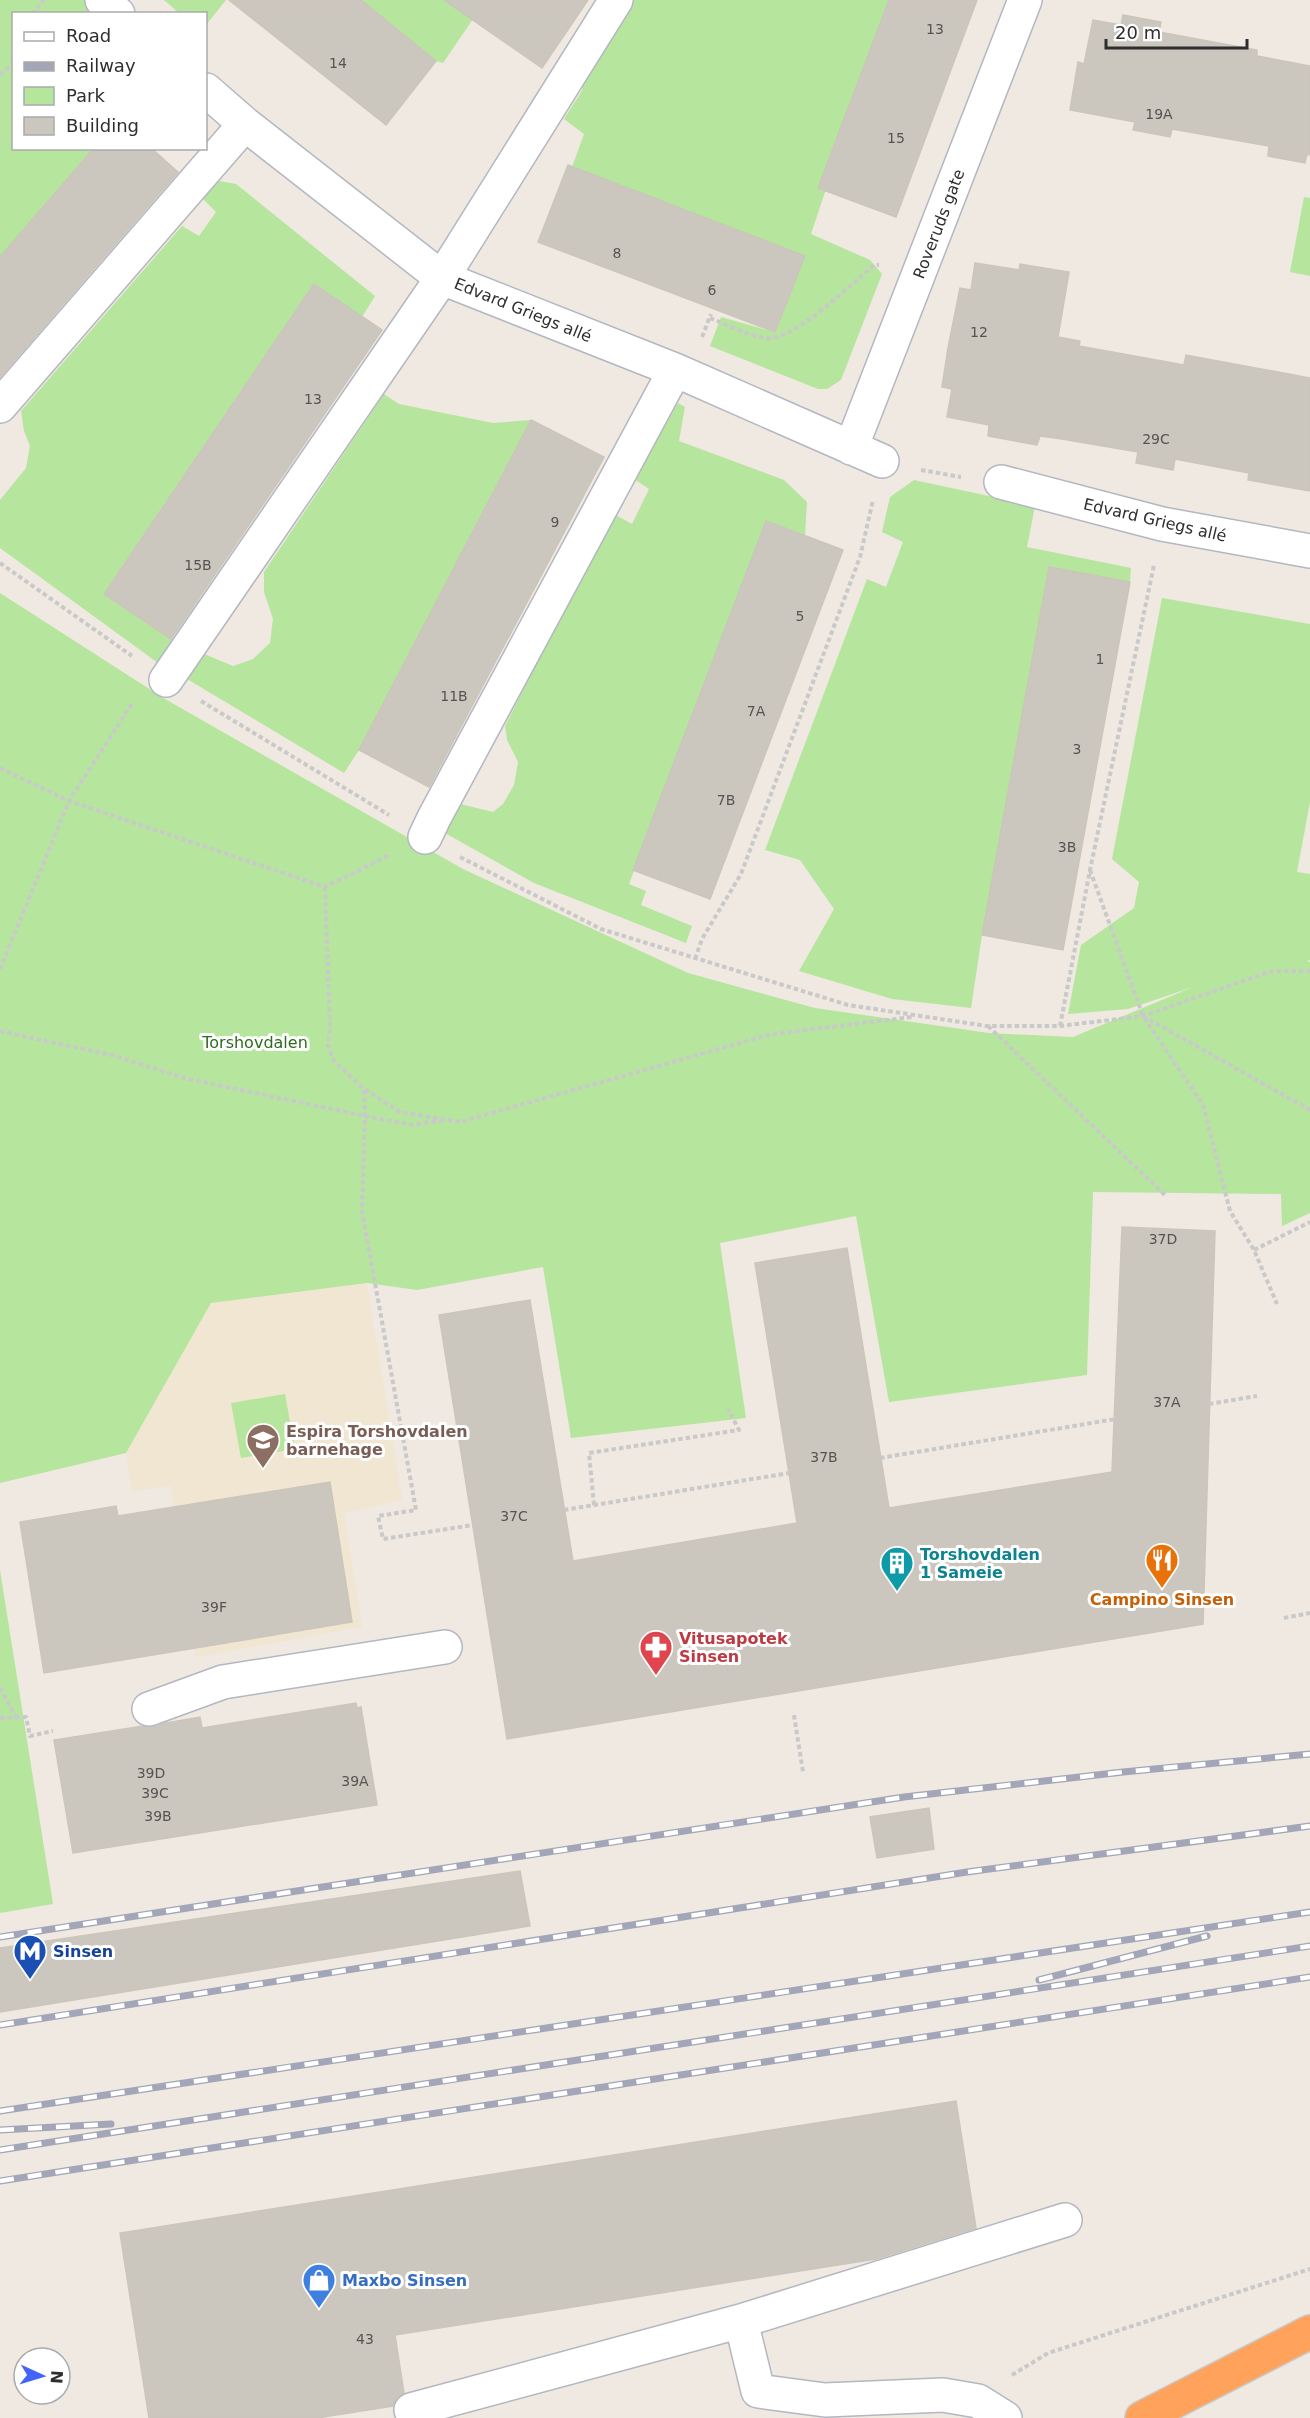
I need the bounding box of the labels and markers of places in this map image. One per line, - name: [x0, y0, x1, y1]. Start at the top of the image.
- school or university icon: Espira Torshovdalen barnehage: [245, 1422, 281, 1469]
- place label: Espira Torshovdalen barnehage: [286, 1422, 468, 1459]
- restaurant icon: Campino Sinsen: [1144, 1542, 1180, 1589]
- building icon: Torshovdalen 1 Sameie: [879, 1545, 915, 1592]
- place label: Torshovdalen 1 Sameie: [920, 1545, 1040, 1582]
- place label: Campino Sinsen: [1090, 1590, 1234, 1609]
- pharmacy icon: Vitusapotek Sinsen: [638, 1629, 674, 1676]
- place label: Vitusapotek Sinsen: [679, 1629, 788, 1666]
- metro station icon: Sinsen: [12, 1933, 48, 1980]
- place label: Sinsen: [53, 1942, 113, 1961]
- shop icon: Maxbo Sinsen: [301, 2262, 337, 2309]
- place label: Maxbo Sinsen: [342, 2271, 467, 2290]

